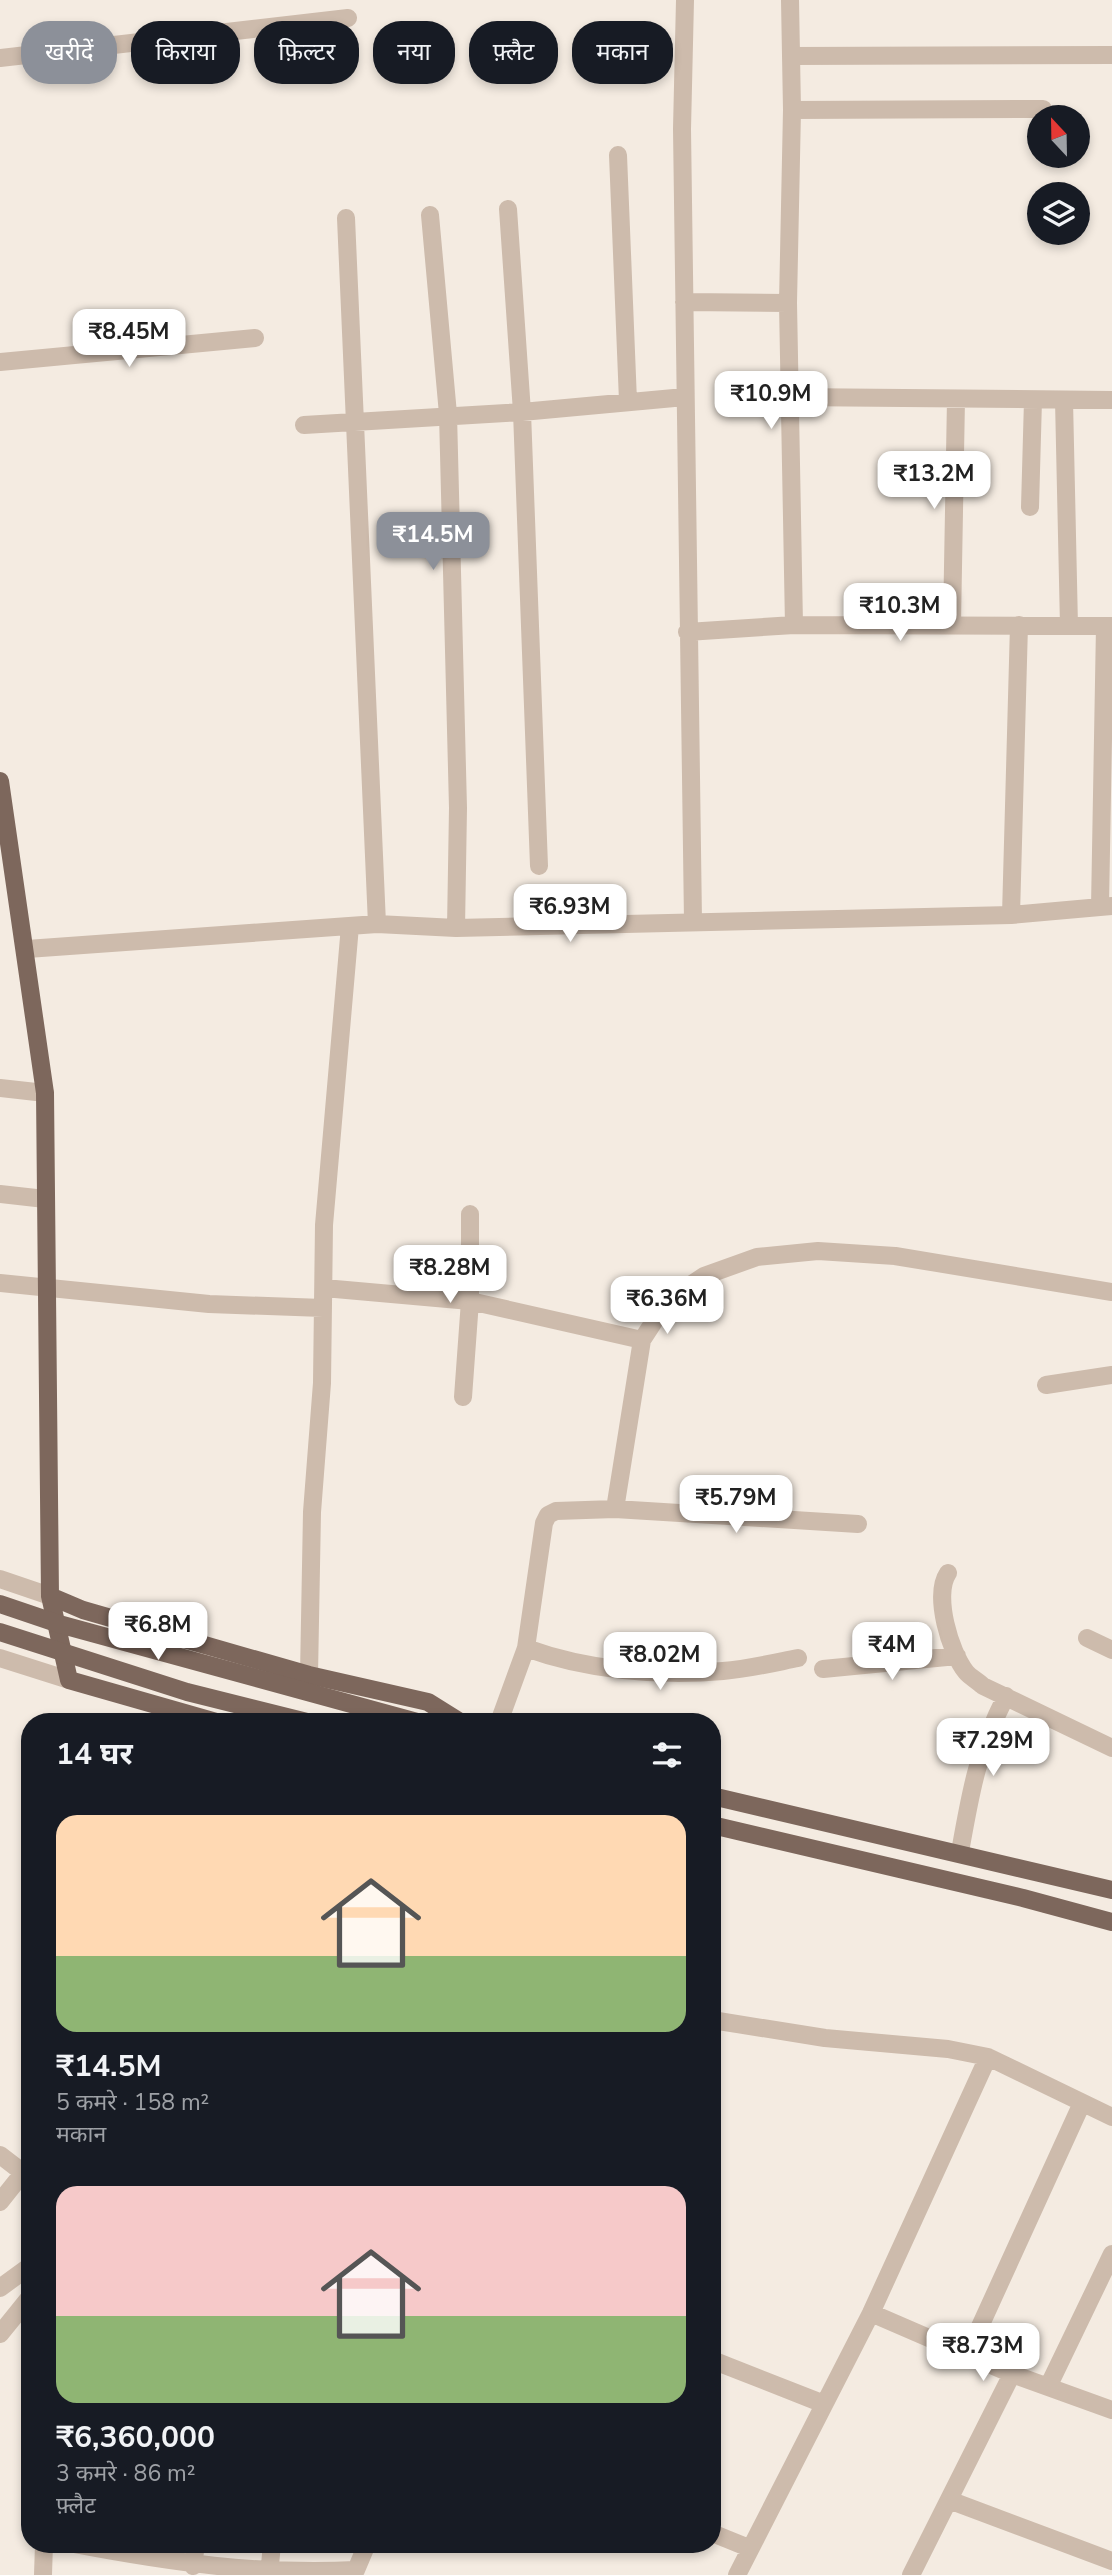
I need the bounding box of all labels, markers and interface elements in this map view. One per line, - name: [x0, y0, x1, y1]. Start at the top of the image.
- chip: खरीदें: [21, 21, 117, 84]
- chip: किराया: [131, 21, 240, 84]
- chip: फ़िल्टर: [254, 21, 359, 84]
- chip: नया: [373, 21, 455, 84]
- chip: फ़्लैट: [469, 21, 558, 84]
- chip: मकान: [572, 21, 673, 84]
- north arrow: [1027, 105, 1090, 168]
- map controls: [1027, 105, 1090, 245]
- button: layers: [1027, 182, 1090, 245]
- pin: ₹8.45M: [72, 310, 186, 369]
- text: ₹8.45M: [89, 316, 169, 347]
- pin: ₹10.9M: [714, 372, 828, 431]
- text: ₹10.9M: [731, 378, 811, 409]
- pin: ₹13.2M: [877, 452, 991, 511]
- text: ₹13.2M: [894, 458, 974, 489]
- pin: ₹14.5M: [376, 512, 490, 572]
- text: ₹14.5M: [393, 519, 473, 550]
- pin: ₹10.3M: [843, 584, 957, 643]
- text: ₹10.3M: [860, 590, 940, 621]
- pin: ₹6.93M: [513, 884, 627, 944]
- text: ₹6.93M: [530, 891, 610, 922]
- pin: ₹8.28M: [393, 1246, 507, 1305]
- text: ₹8.28M: [410, 1252, 490, 1283]
- pin: ₹6.36M: [610, 1276, 724, 1336]
- text: ₹6.36M: [627, 1283, 707, 1314]
- pin: ₹5.79M: [679, 1476, 793, 1535]
- text: ₹5.79M: [696, 1482, 776, 1513]
- pin: ₹6.8M: [109, 1602, 207, 1662]
- text: ₹6.8M: [124, 1609, 192, 1640]
- pin: ₹4M: [858, 1622, 926, 1682]
- text: ₹4M: [868, 1629, 916, 1660]
- pin: ₹8.02M: [603, 1632, 717, 1692]
- text: ₹8.02M: [620, 1639, 700, 1670]
- pin: ₹7.29M: [936, 1718, 1050, 1778]
- text: ₹7.29M: [953, 1725, 1033, 1756]
- text: 14 घर: [56, 1734, 133, 1775]
- icon: filters: [648, 1736, 686, 1774]
- icon: home: [308, 1860, 434, 1986]
- text: ₹14.5M: [56, 2046, 161, 2087]
- text: 5 कमरे · 158 m²: [56, 2087, 209, 2118]
- text: मकान: [56, 2119, 106, 2150]
- icon: home: [308, 2231, 434, 2357]
- pin: ₹8.73M: [926, 2324, 1040, 2383]
- text: ₹8.73M: [943, 2330, 1023, 2361]
- text: ₹6,360,000: [56, 2417, 215, 2458]
- text: 3 कमरे · 86 m²: [56, 2458, 196, 2489]
- text: फ़्लैट: [56, 2490, 96, 2521]

